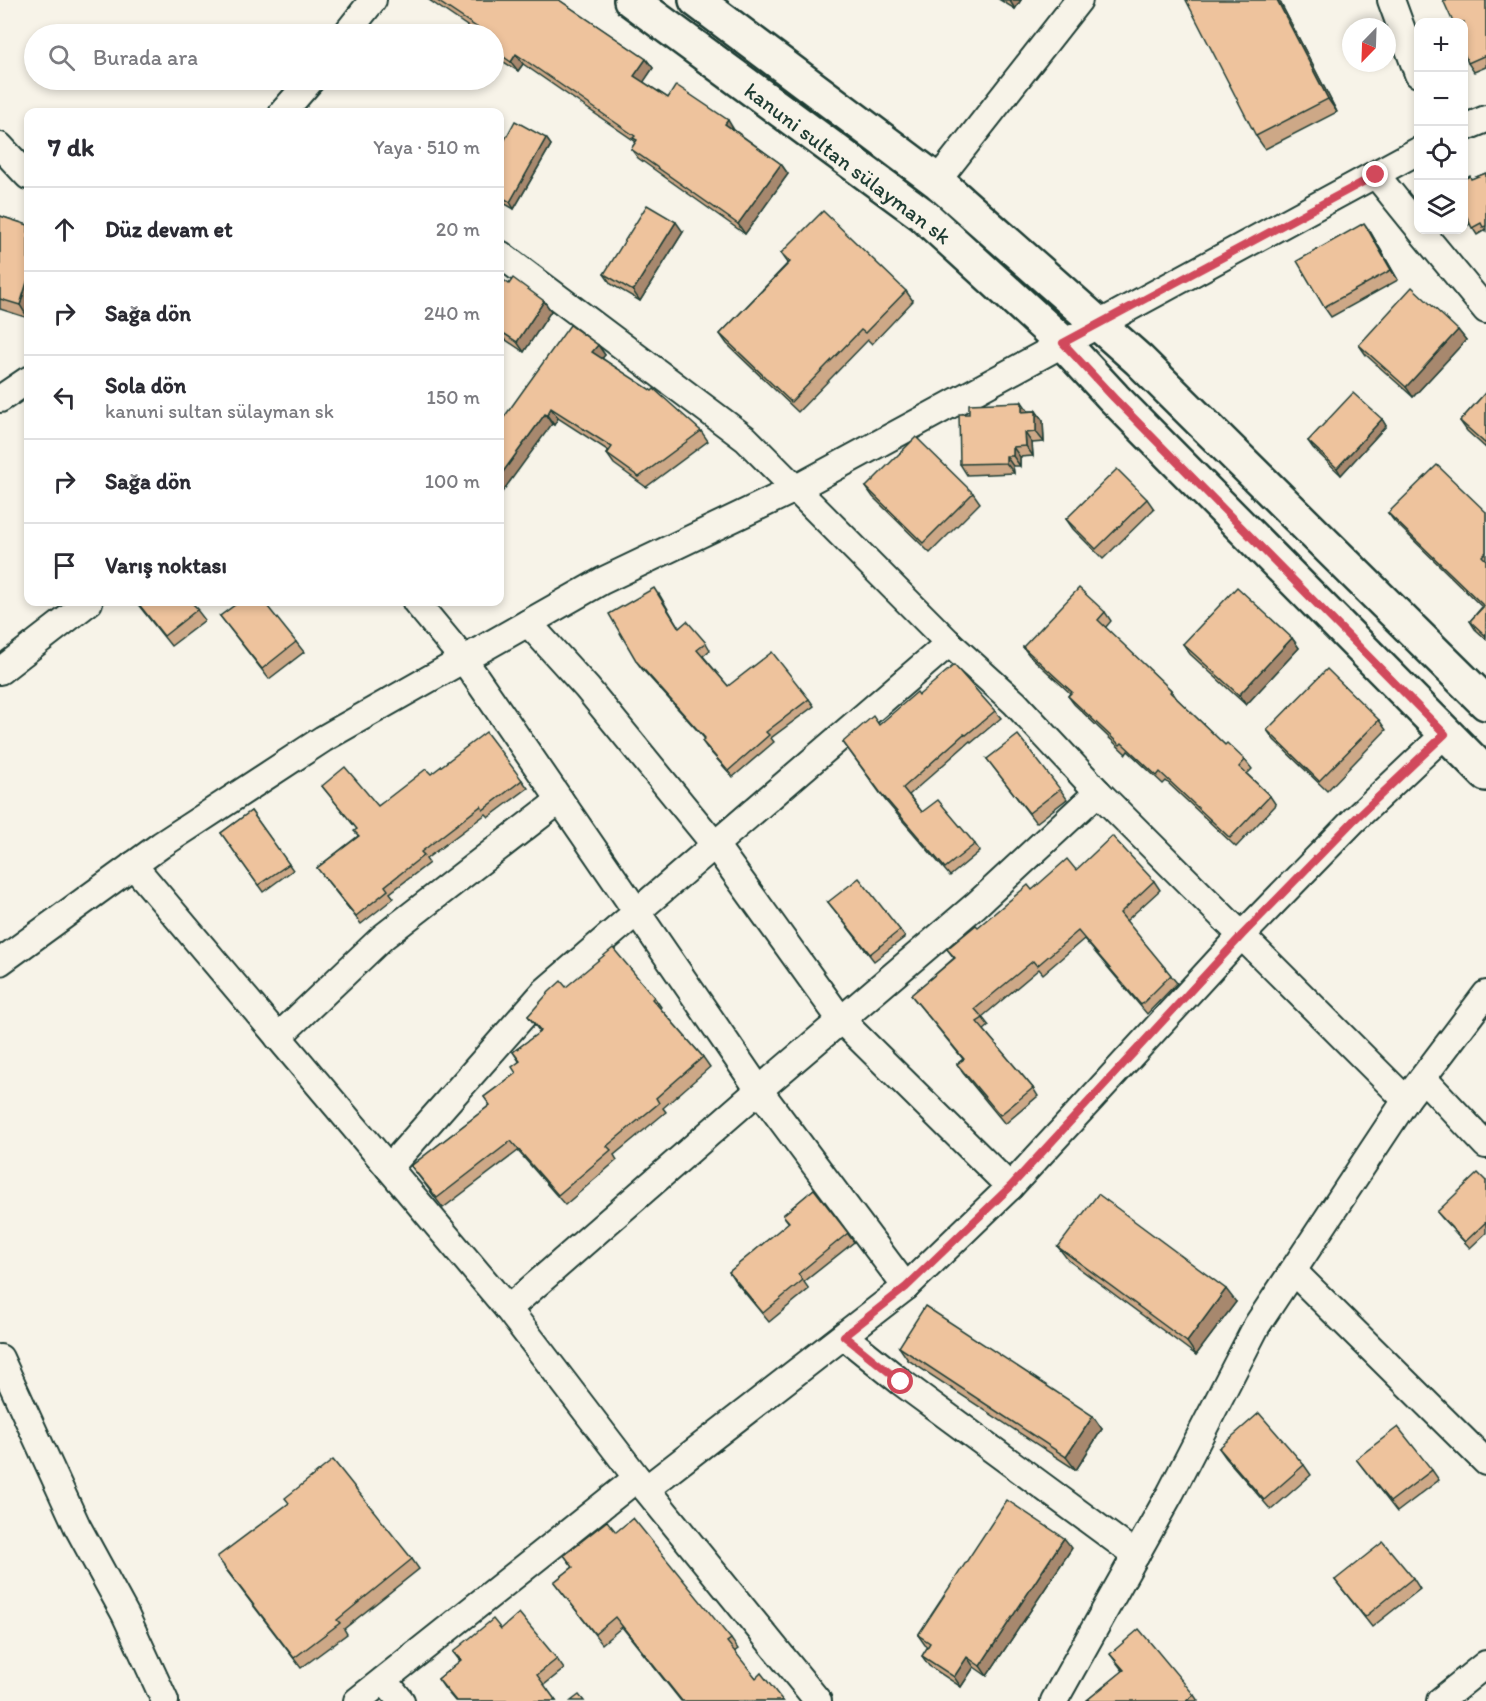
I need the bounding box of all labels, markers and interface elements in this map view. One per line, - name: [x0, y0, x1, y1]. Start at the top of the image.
- north arrow: [1342, 18, 1396, 72]
- map controls: [1414, 18, 1468, 234]
- button: +: [1414, 18, 1468, 72]
- search box: [24, 24, 504, 90]
- icon: search: [45, 41, 78, 74]
- text: Burada ara: [93, 44, 198, 71]
- button: −: [1414, 72, 1468, 126]
- street label: kanuni sultan sülayman sk: [739, 77, 956, 250]
- button: locate: [1414, 126, 1468, 180]
- text: 7 dk: [48, 131, 94, 163]
- text: Yaya · 510 m: [373, 135, 480, 159]
- route end: [1362, 161, 1388, 187]
- button: layers: [1414, 180, 1468, 234]
- icon: ahead: [48, 213, 81, 246]
- text: Düz devam et: [105, 216, 232, 243]
- text: 20 m: [436, 217, 480, 241]
- icon: right: [48, 297, 81, 330]
- text: Sağa dön: [105, 300, 191, 327]
- text: 240 m: [424, 301, 480, 325]
- text: Sola dön: [105, 372, 186, 399]
- icon: left: [48, 381, 81, 414]
- text: 150 m: [427, 385, 480, 409]
- text: kanuni sultan sülayman sk: [105, 399, 334, 423]
- icon: right: [48, 465, 81, 498]
- text: Sağa dön: [105, 468, 191, 495]
- text: 100 m: [425, 469, 480, 493]
- icon: arrive: [48, 549, 81, 582]
- text: Varış noktası: [105, 552, 227, 579]
- route start: [887, 1368, 913, 1394]

